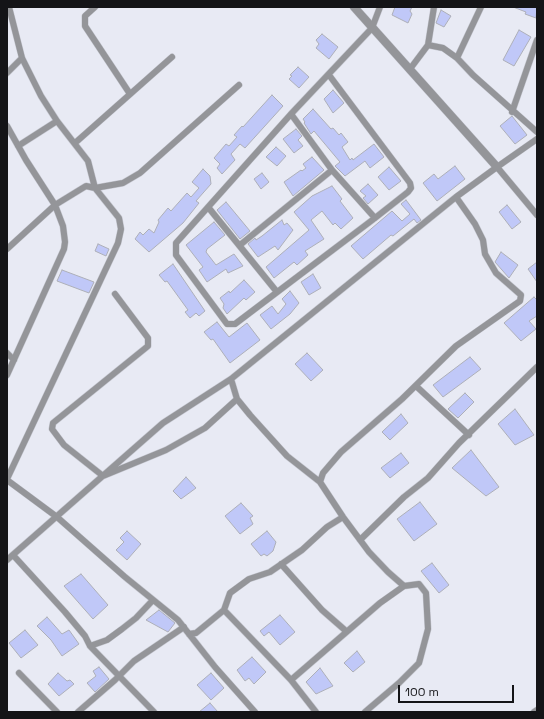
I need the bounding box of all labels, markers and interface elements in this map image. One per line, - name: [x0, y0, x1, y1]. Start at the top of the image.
- scale bar: [400, 677, 516, 703]
- text: 100 m: [405, 684, 439, 700]

